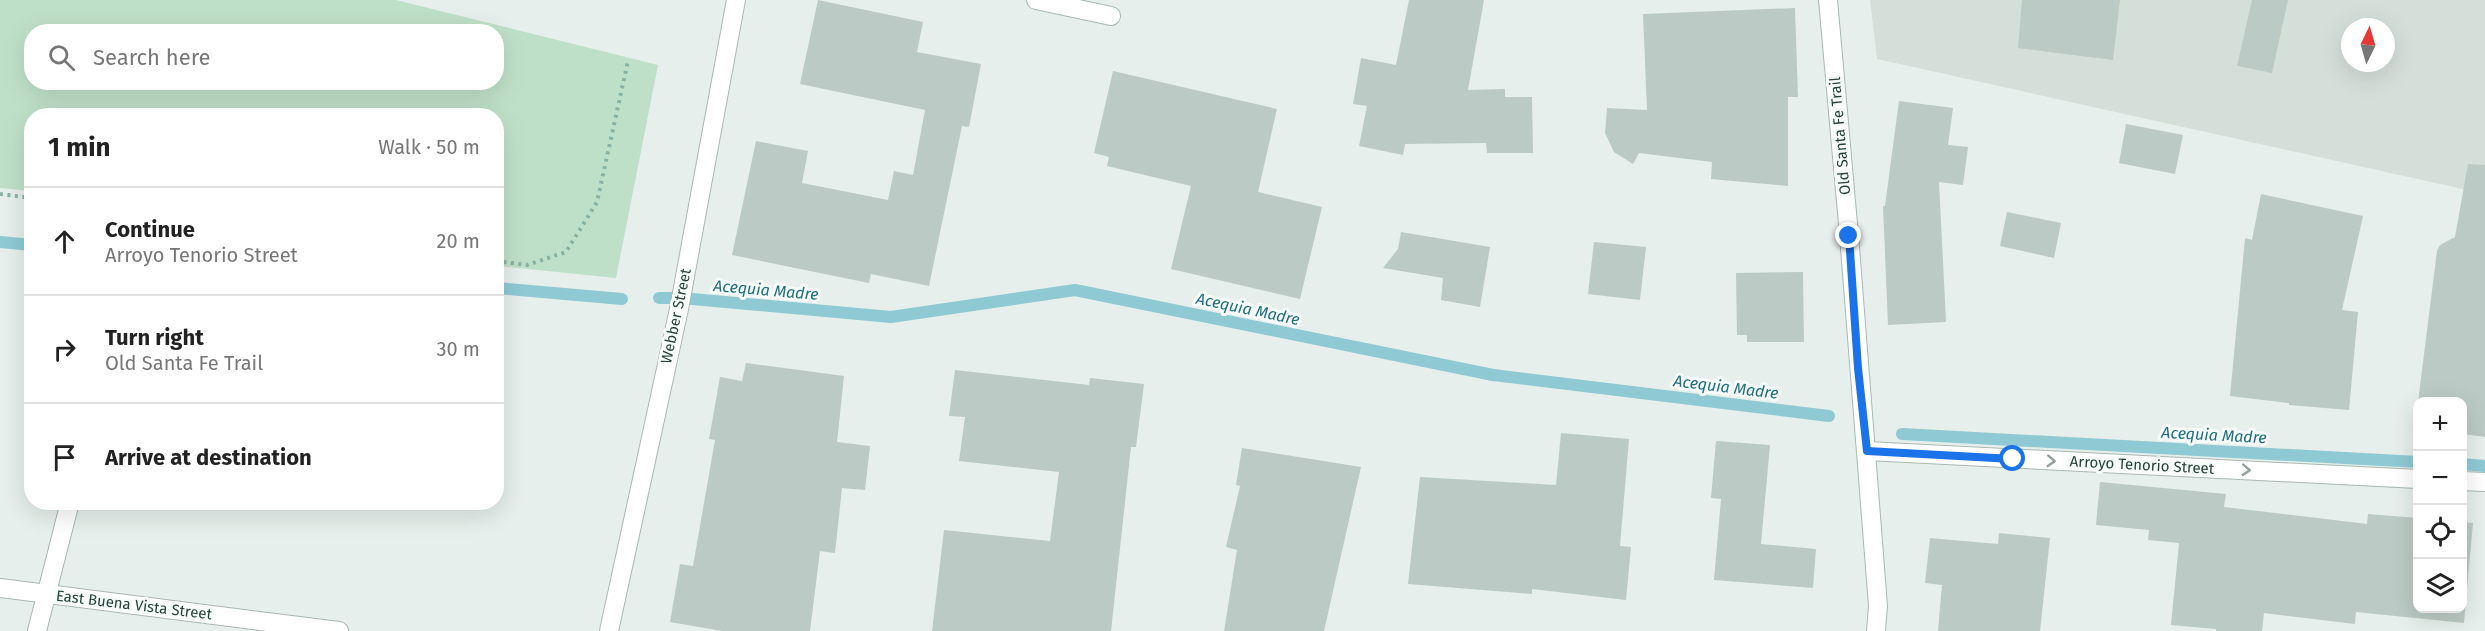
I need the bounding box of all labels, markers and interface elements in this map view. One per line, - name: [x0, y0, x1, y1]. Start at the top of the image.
- north arrow: [2341, 18, 2395, 72]
- search box: [24, 24, 504, 90]
- icon: search: [45, 41, 78, 74]
- text: Search here: [93, 44, 211, 71]
- street label: Old Santa Fe Trail: [1826, 76, 1854, 196]
- text: 1 min: [48, 132, 111, 163]
- text: Walk · 50 m: [378, 135, 480, 159]
- text: Continue: [105, 216, 195, 243]
- route end: [1835, 222, 1861, 248]
- icon: ahead: [48, 225, 81, 258]
- text: 20 m: [437, 229, 480, 253]
- text: Arroyo Tenorio Street: [105, 243, 298, 267]
- street label: Webber Street: [657, 266, 695, 365]
- water label: Acequia Madre: [712, 276, 819, 304]
- water label: Acequia Madre: [1194, 289, 1302, 329]
- text: Turn right: [105, 324, 204, 351]
- icon: right: [48, 333, 81, 366]
- text: 30 m: [436, 337, 480, 361]
- text: Old Santa Fe Trail: [105, 351, 263, 375]
- water label: Acequia Madre: [1672, 371, 1779, 403]
- map controls: [2413, 397, 2467, 613]
- button: +: [2413, 397, 2467, 451]
- water label: Acequia Madre: [2160, 423, 2267, 447]
- icon: arrive: [48, 441, 81, 474]
- text: Arrive at destination: [105, 444, 312, 471]
- route start: [1999, 445, 2025, 471]
- button: −: [2413, 451, 2467, 505]
- street label: Arroyo Tenorio Street: [2069, 452, 2215, 478]
- one-way arrow: [2047, 454, 2056, 467]
- one-way arrow: [2241, 464, 2250, 477]
- button: locate: [2413, 505, 2467, 559]
- button: layers: [2413, 559, 2467, 613]
- street label: East Buena Vista Street: [55, 587, 214, 624]

